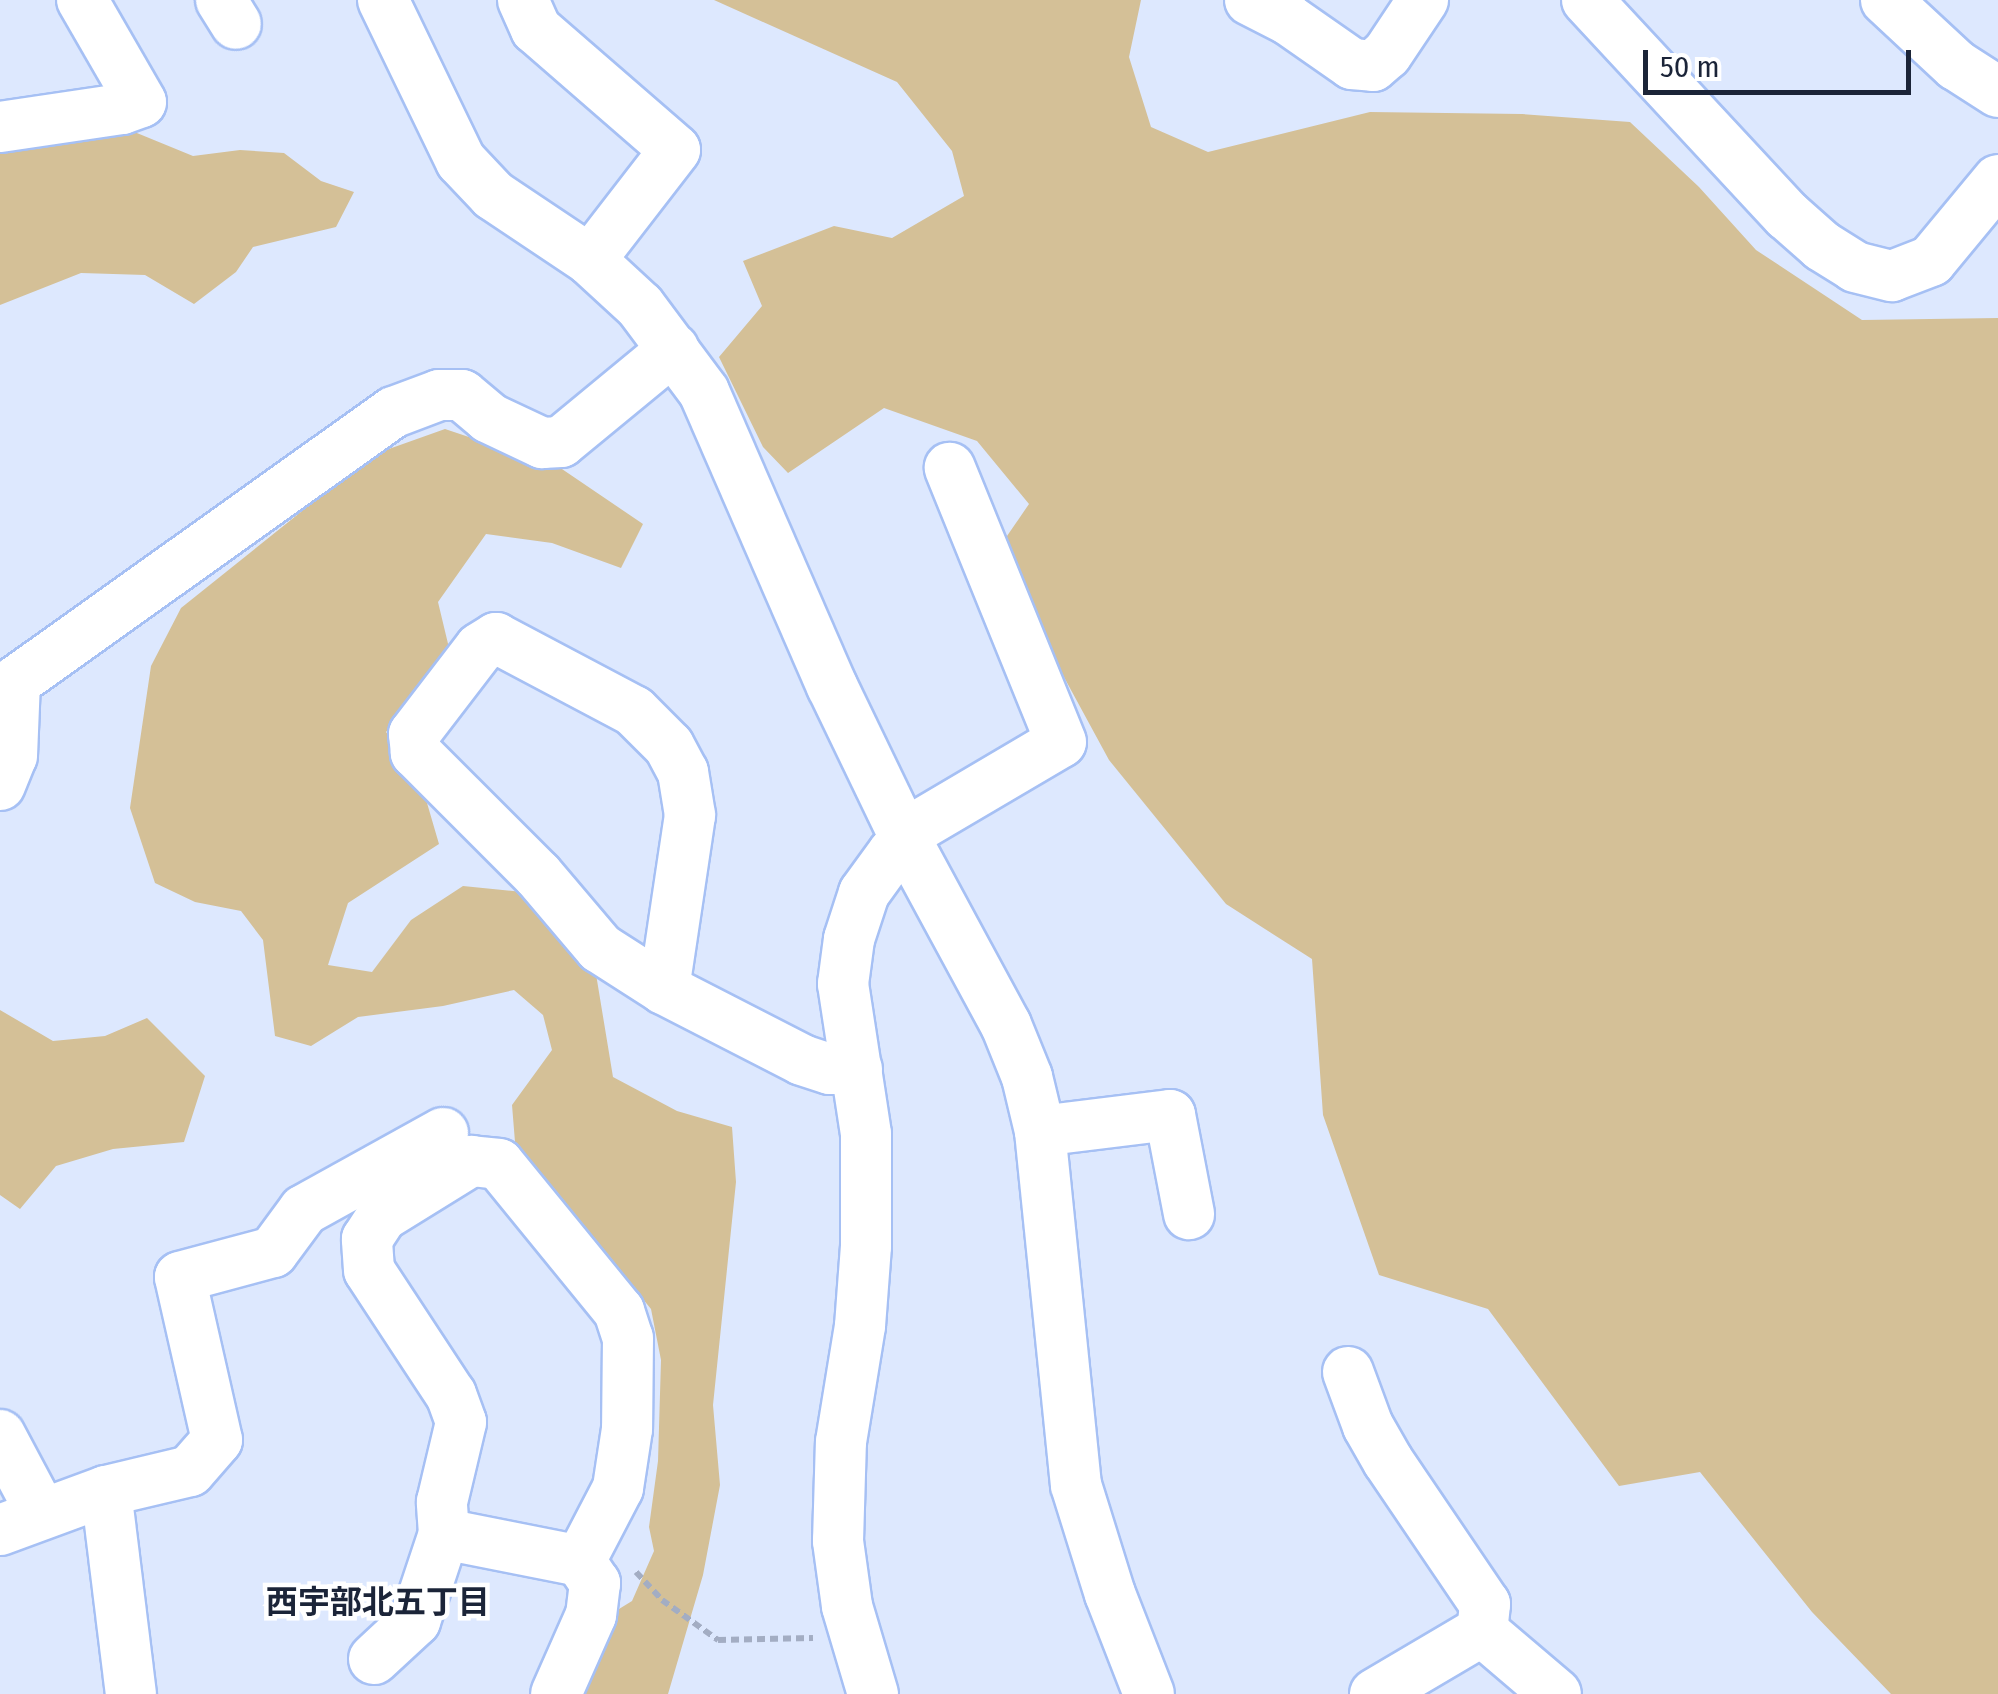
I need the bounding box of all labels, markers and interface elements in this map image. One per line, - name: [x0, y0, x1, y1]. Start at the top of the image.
- scale bar: [1648, 30, 1916, 92]
- text: 50 m: [1660, 49, 1720, 85]
- district label: 西宇部北五丁目: [266, 1583, 490, 1621]

